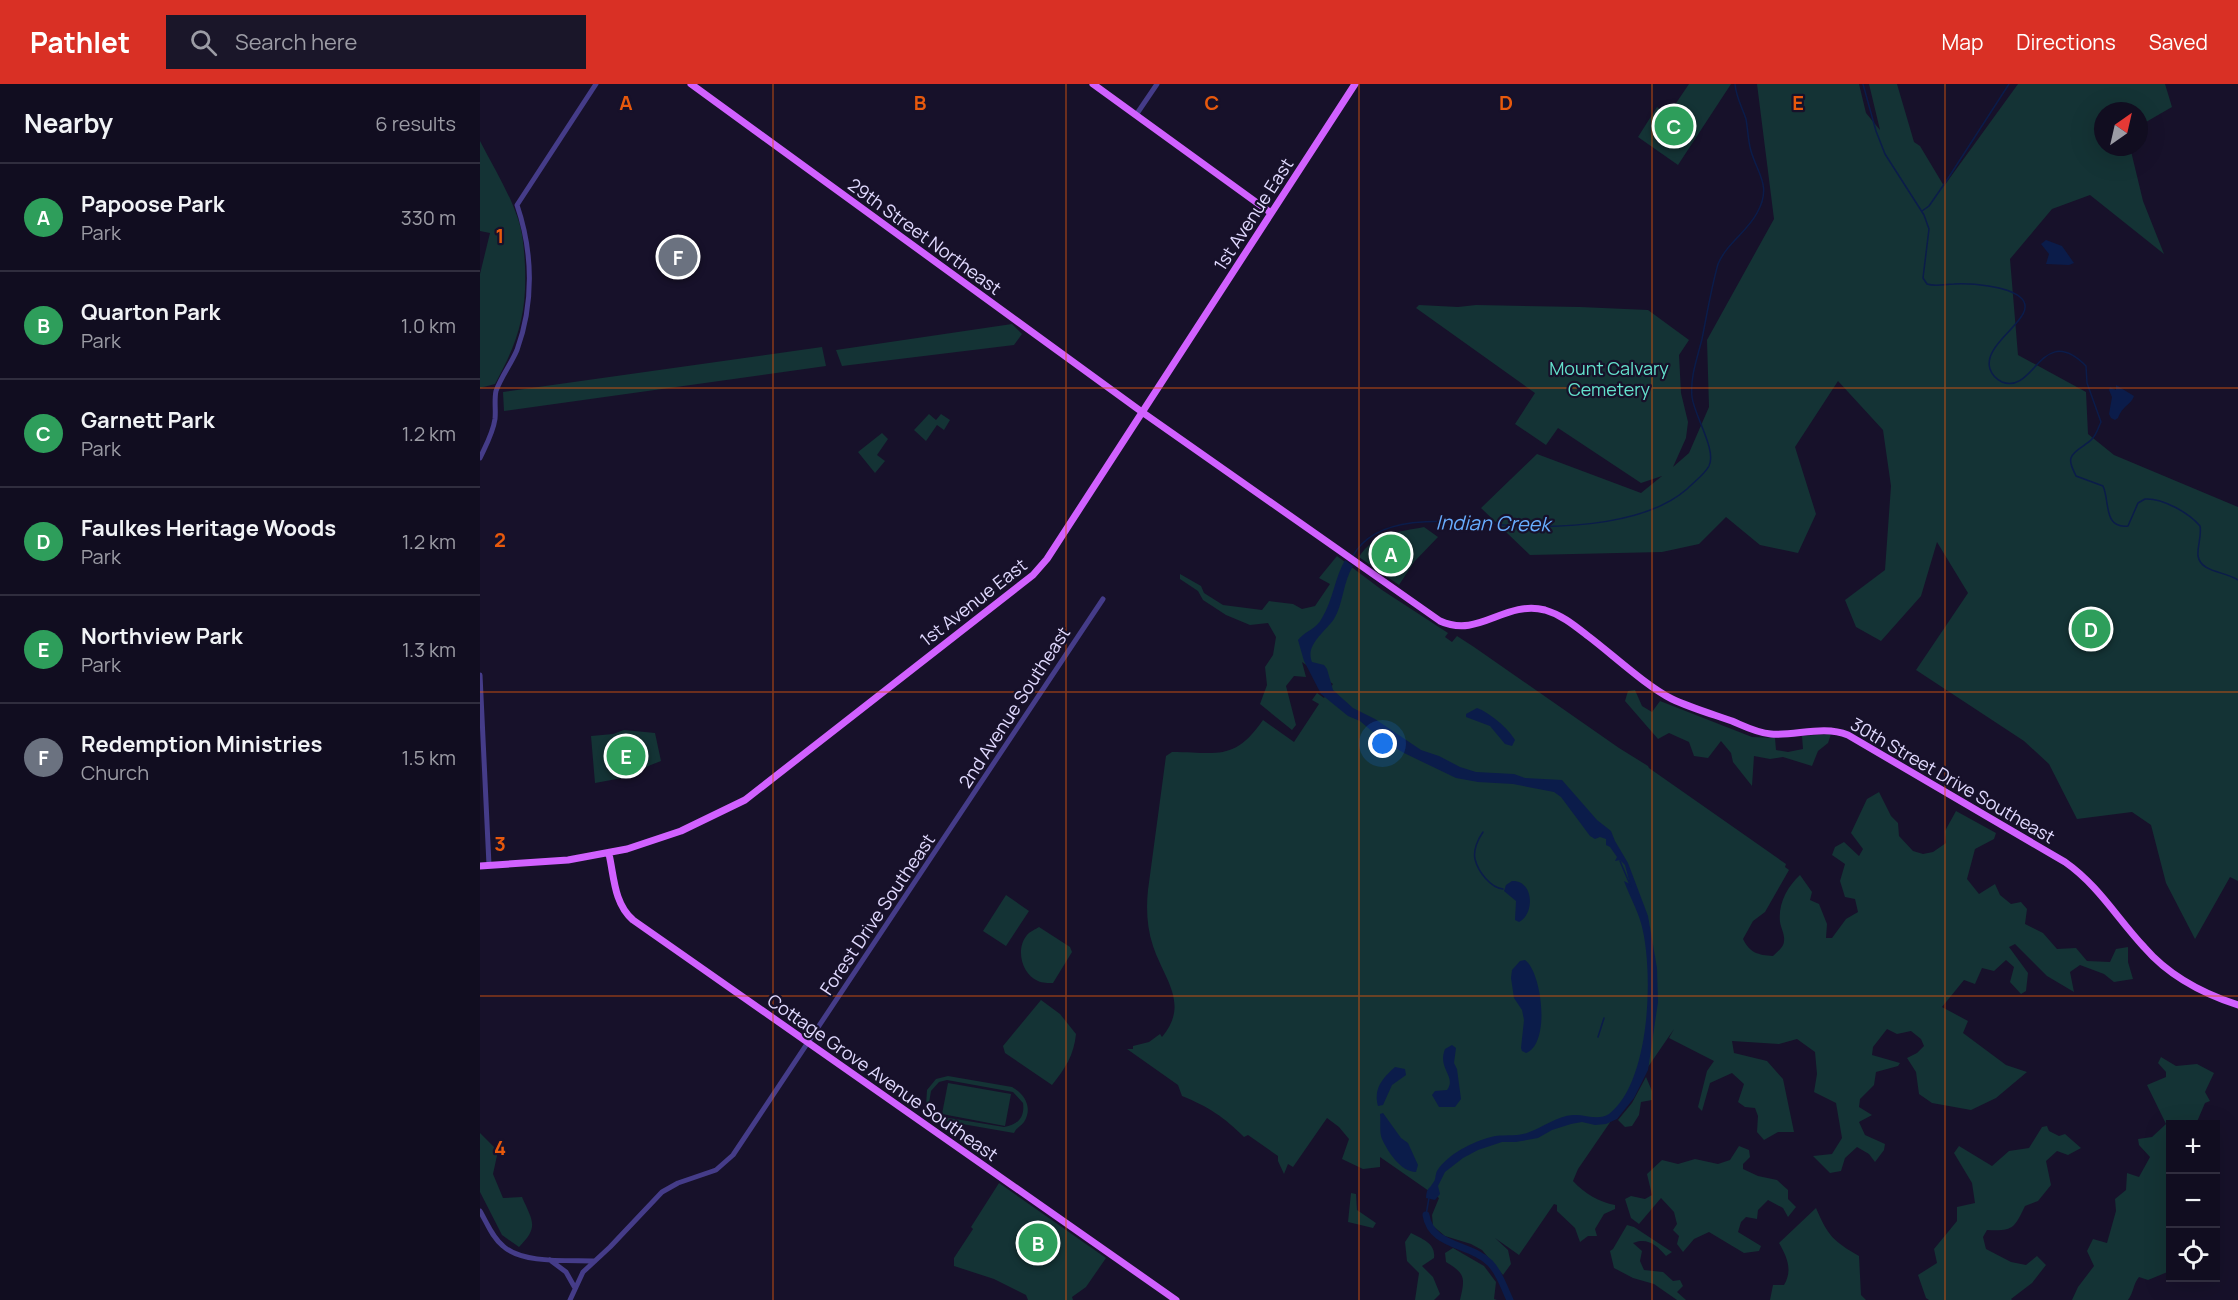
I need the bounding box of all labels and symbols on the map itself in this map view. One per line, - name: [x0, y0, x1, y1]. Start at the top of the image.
- text: A: [619, 89, 633, 116]
- text: B: [914, 89, 927, 116]
- text: C: [1205, 89, 1219, 116]
- text: D: [1499, 89, 1513, 116]
- text: E: [1792, 89, 1804, 116]
- north arrow: [2094, 102, 2148, 156]
- pin: C: [1654, 104, 1694, 148]
- street label: 1st Avenue East: [1208, 153, 1298, 275]
- street label: 29th Street Northeast: [844, 172, 1006, 300]
- text: 1: [496, 222, 504, 249]
- pin: F: [658, 234, 698, 279]
- park label: Mount Calvary Cemetery: [1549, 356, 1669, 401]
- water label: Indian Creek: [1435, 509, 1554, 538]
- text: 2: [494, 526, 506, 553]
- pin: A: [1372, 532, 1410, 576]
- street label: 1st Avenue East: [915, 553, 1031, 651]
- pin: D: [2072, 606, 2110, 652]
- street label: 2nd Avenue Southeast: [953, 622, 1075, 792]
- street label: 30th Street Drive Southeast: [1847, 712, 2059, 848]
- your location: [1368, 729, 1397, 758]
- pin: E: [606, 734, 646, 778]
- street label: Forest Drive Southeast: [814, 829, 940, 999]
- text: 3: [494, 830, 506, 857]
- street label: Cottage Grove Avenue Southeast: [763, 988, 1003, 1166]
- text: 4: [494, 1134, 506, 1161]
- pin: B: [1018, 1220, 1058, 1266]

